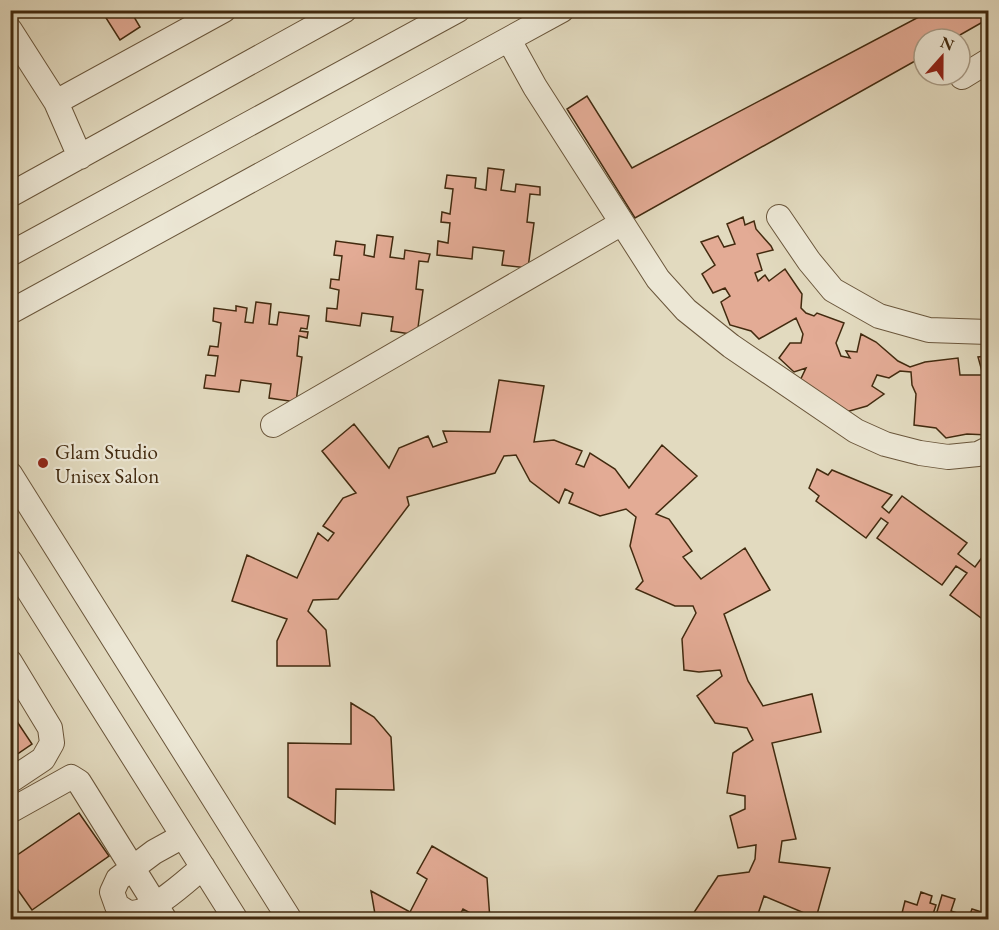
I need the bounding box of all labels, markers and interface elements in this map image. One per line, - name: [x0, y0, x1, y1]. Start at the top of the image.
- north arrow: [912, 27, 972, 87]
- text: N: [937, 31, 957, 56]
- place label: Glam Studio Unisex Salon: [55, 438, 159, 489]
- marker: Glam Studio Unisex Salon: [36, 456, 50, 470]

